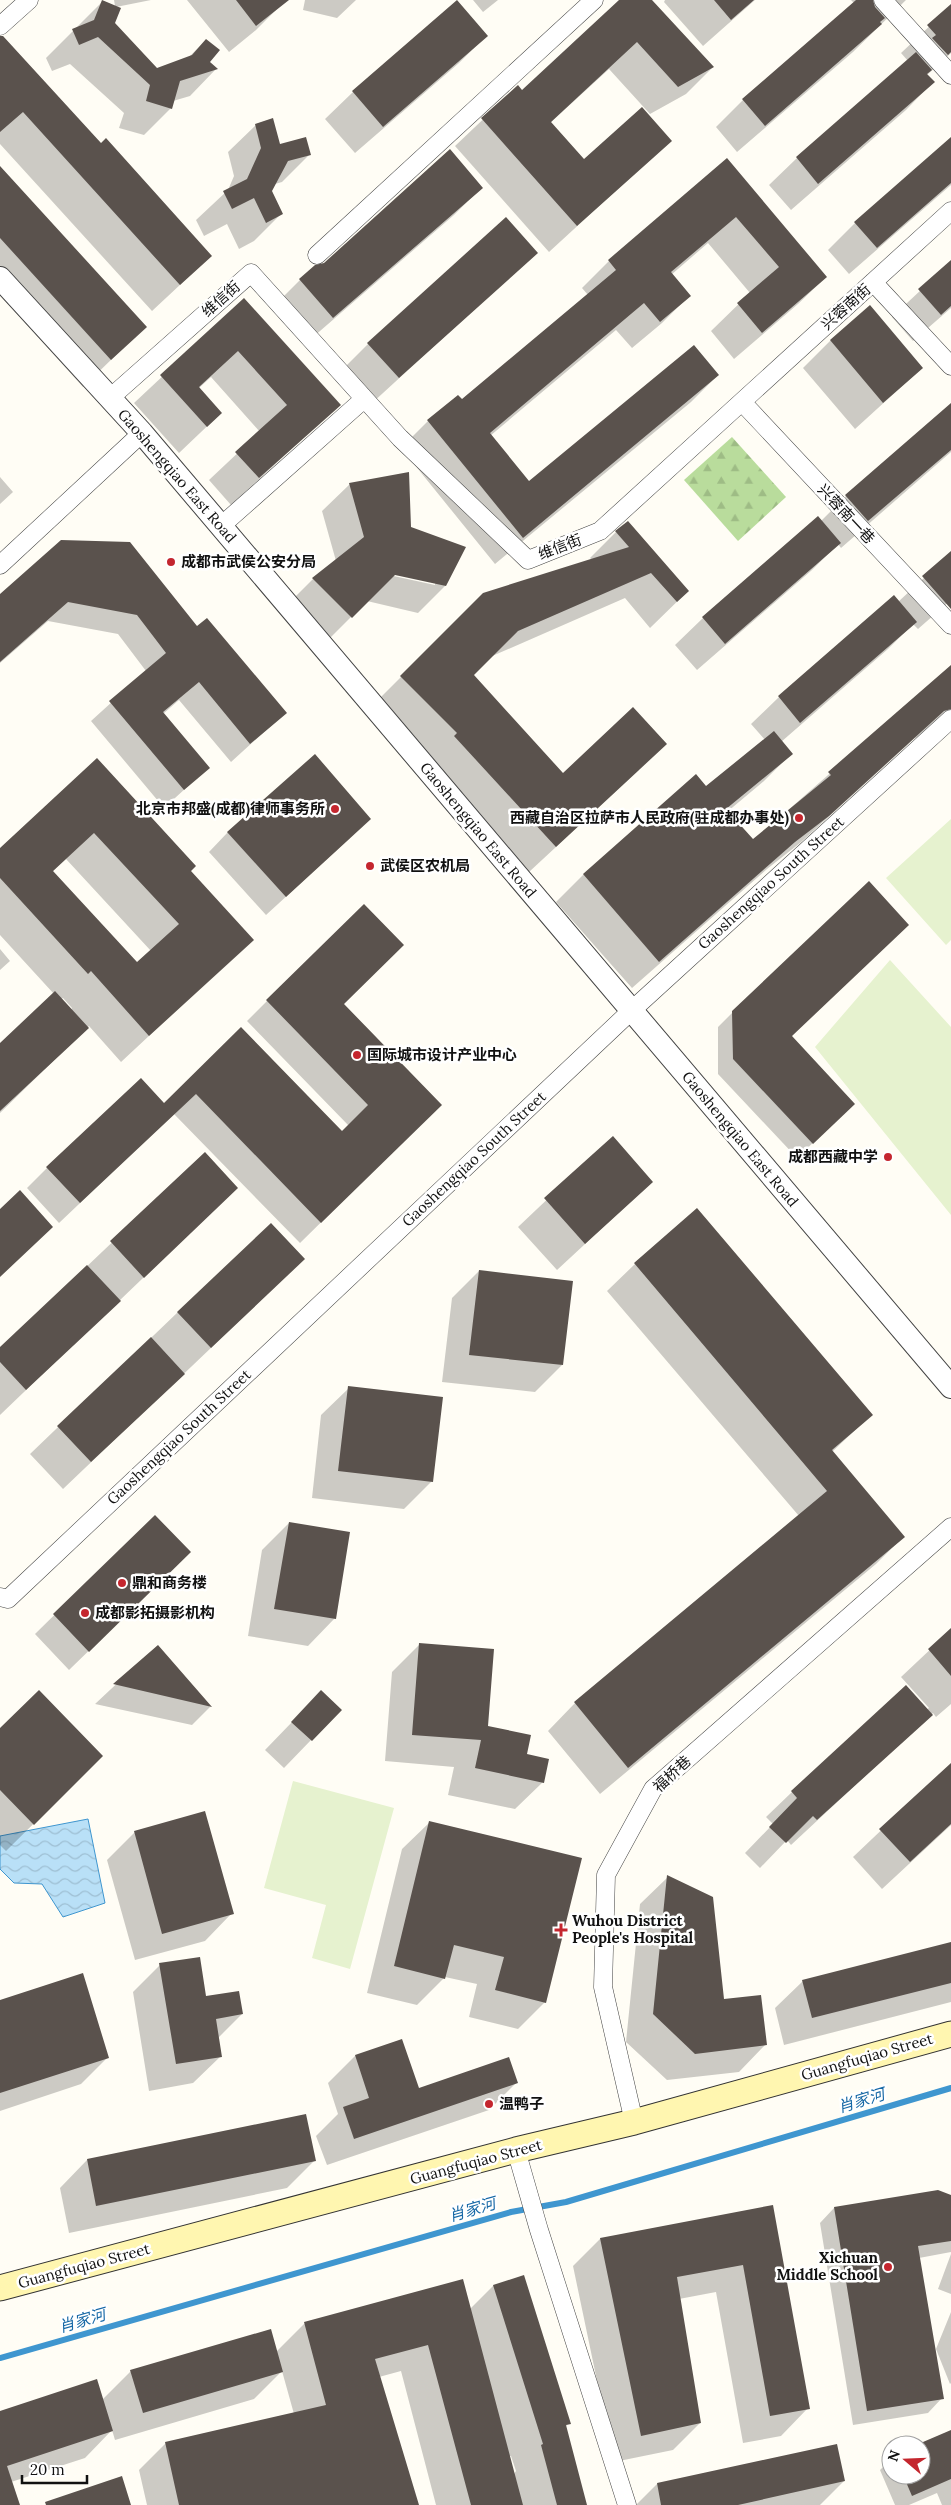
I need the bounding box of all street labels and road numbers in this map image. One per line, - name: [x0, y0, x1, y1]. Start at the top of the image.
- street label: 维信街: [198, 277, 244, 321]
- street label: 兴蓉南街: [817, 279, 874, 334]
- street label: Gaoshengqiao East Road: [114, 405, 241, 547]
- street label: 兴蓉南一巷: [814, 480, 879, 548]
- street label: 维信街: [535, 530, 584, 563]
- street label: Gaoshengqiao East Road: [416, 758, 541, 901]
- street label: Gaoshengqiao South Street: [694, 812, 848, 953]
- street label: Gaoshengqiao East Road: [678, 1067, 803, 1210]
- street label: Gaoshengqiao South Street: [398, 1087, 550, 1230]
- street label: Gaoshengqiao South Street: [103, 1365, 255, 1508]
- street label: 福桥巷: [649, 1751, 695, 1796]
- street label: Guangfuqiao Street: [799, 2029, 935, 2084]
- street label: Guangfuqiao Street: [408, 2135, 544, 2188]
- street label: Guangfuqiao Street: [16, 2239, 152, 2292]

